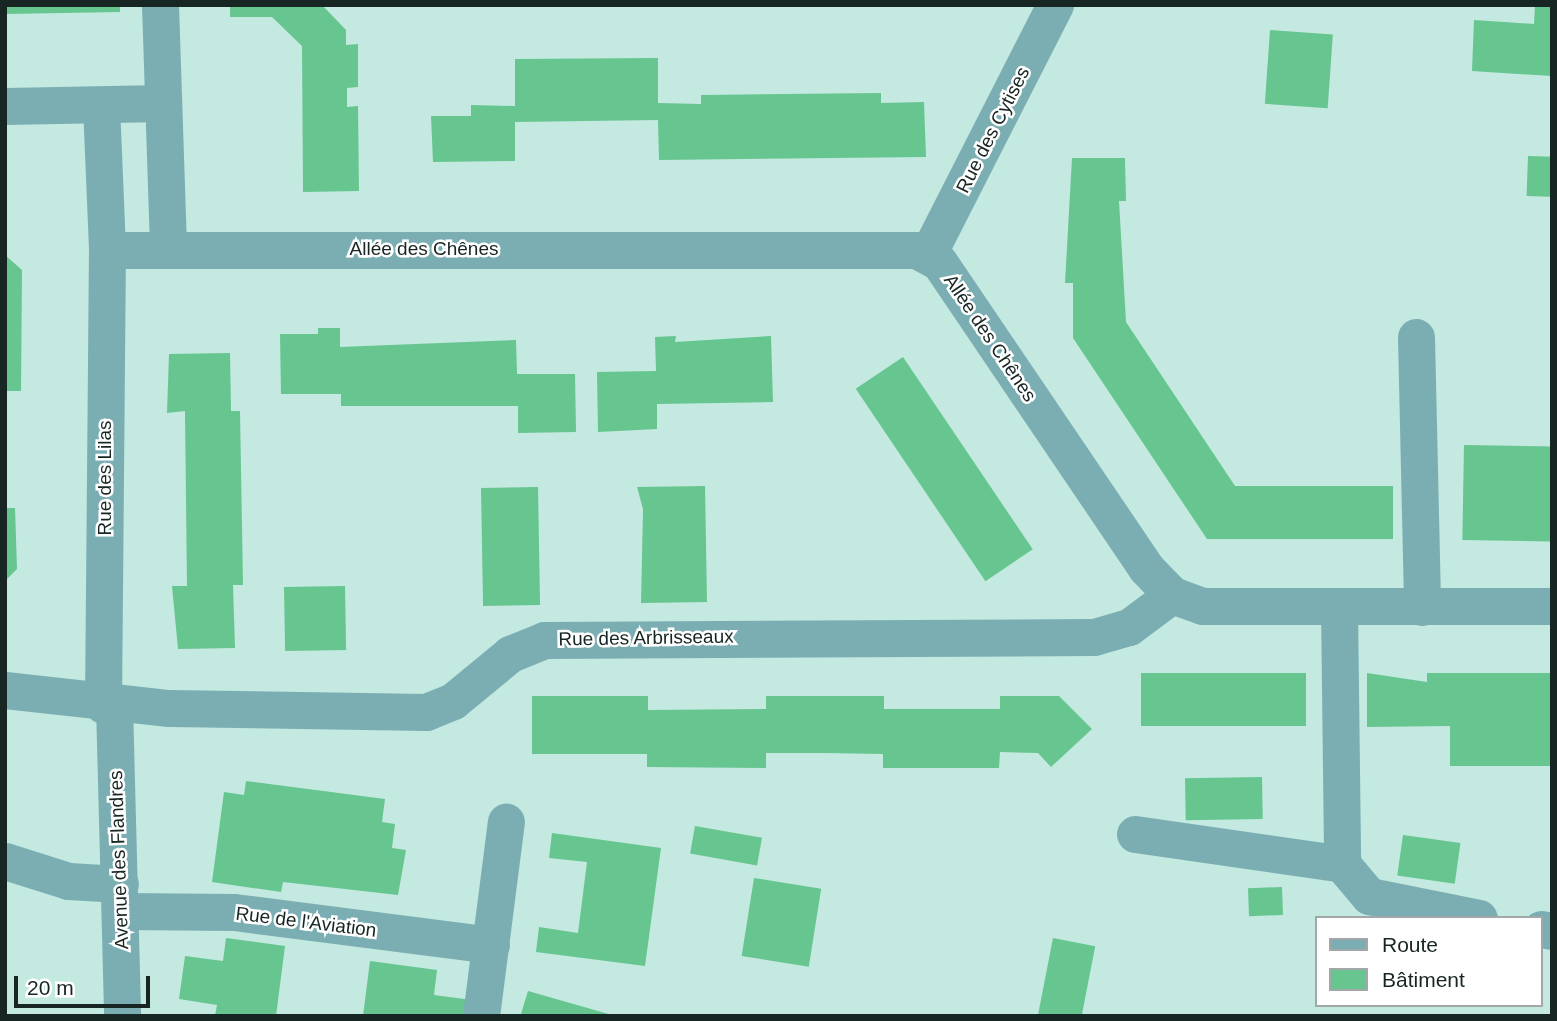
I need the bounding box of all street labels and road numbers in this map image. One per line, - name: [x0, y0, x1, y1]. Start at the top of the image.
- street label: Rue des Cytises: [951, 63, 1035, 197]
- street label: Allée des Chênes: [350, 238, 498, 260]
- street label: Allée des Chênes: [939, 270, 1041, 406]
- street label: Rue des Lilas: [94, 420, 116, 536]
- street label: Rue des Arbrisseaux: [558, 625, 734, 651]
- street label: Avenue des Flandres: [104, 770, 134, 950]
- street label: Rue de l'Aviation: [234, 902, 378, 942]

